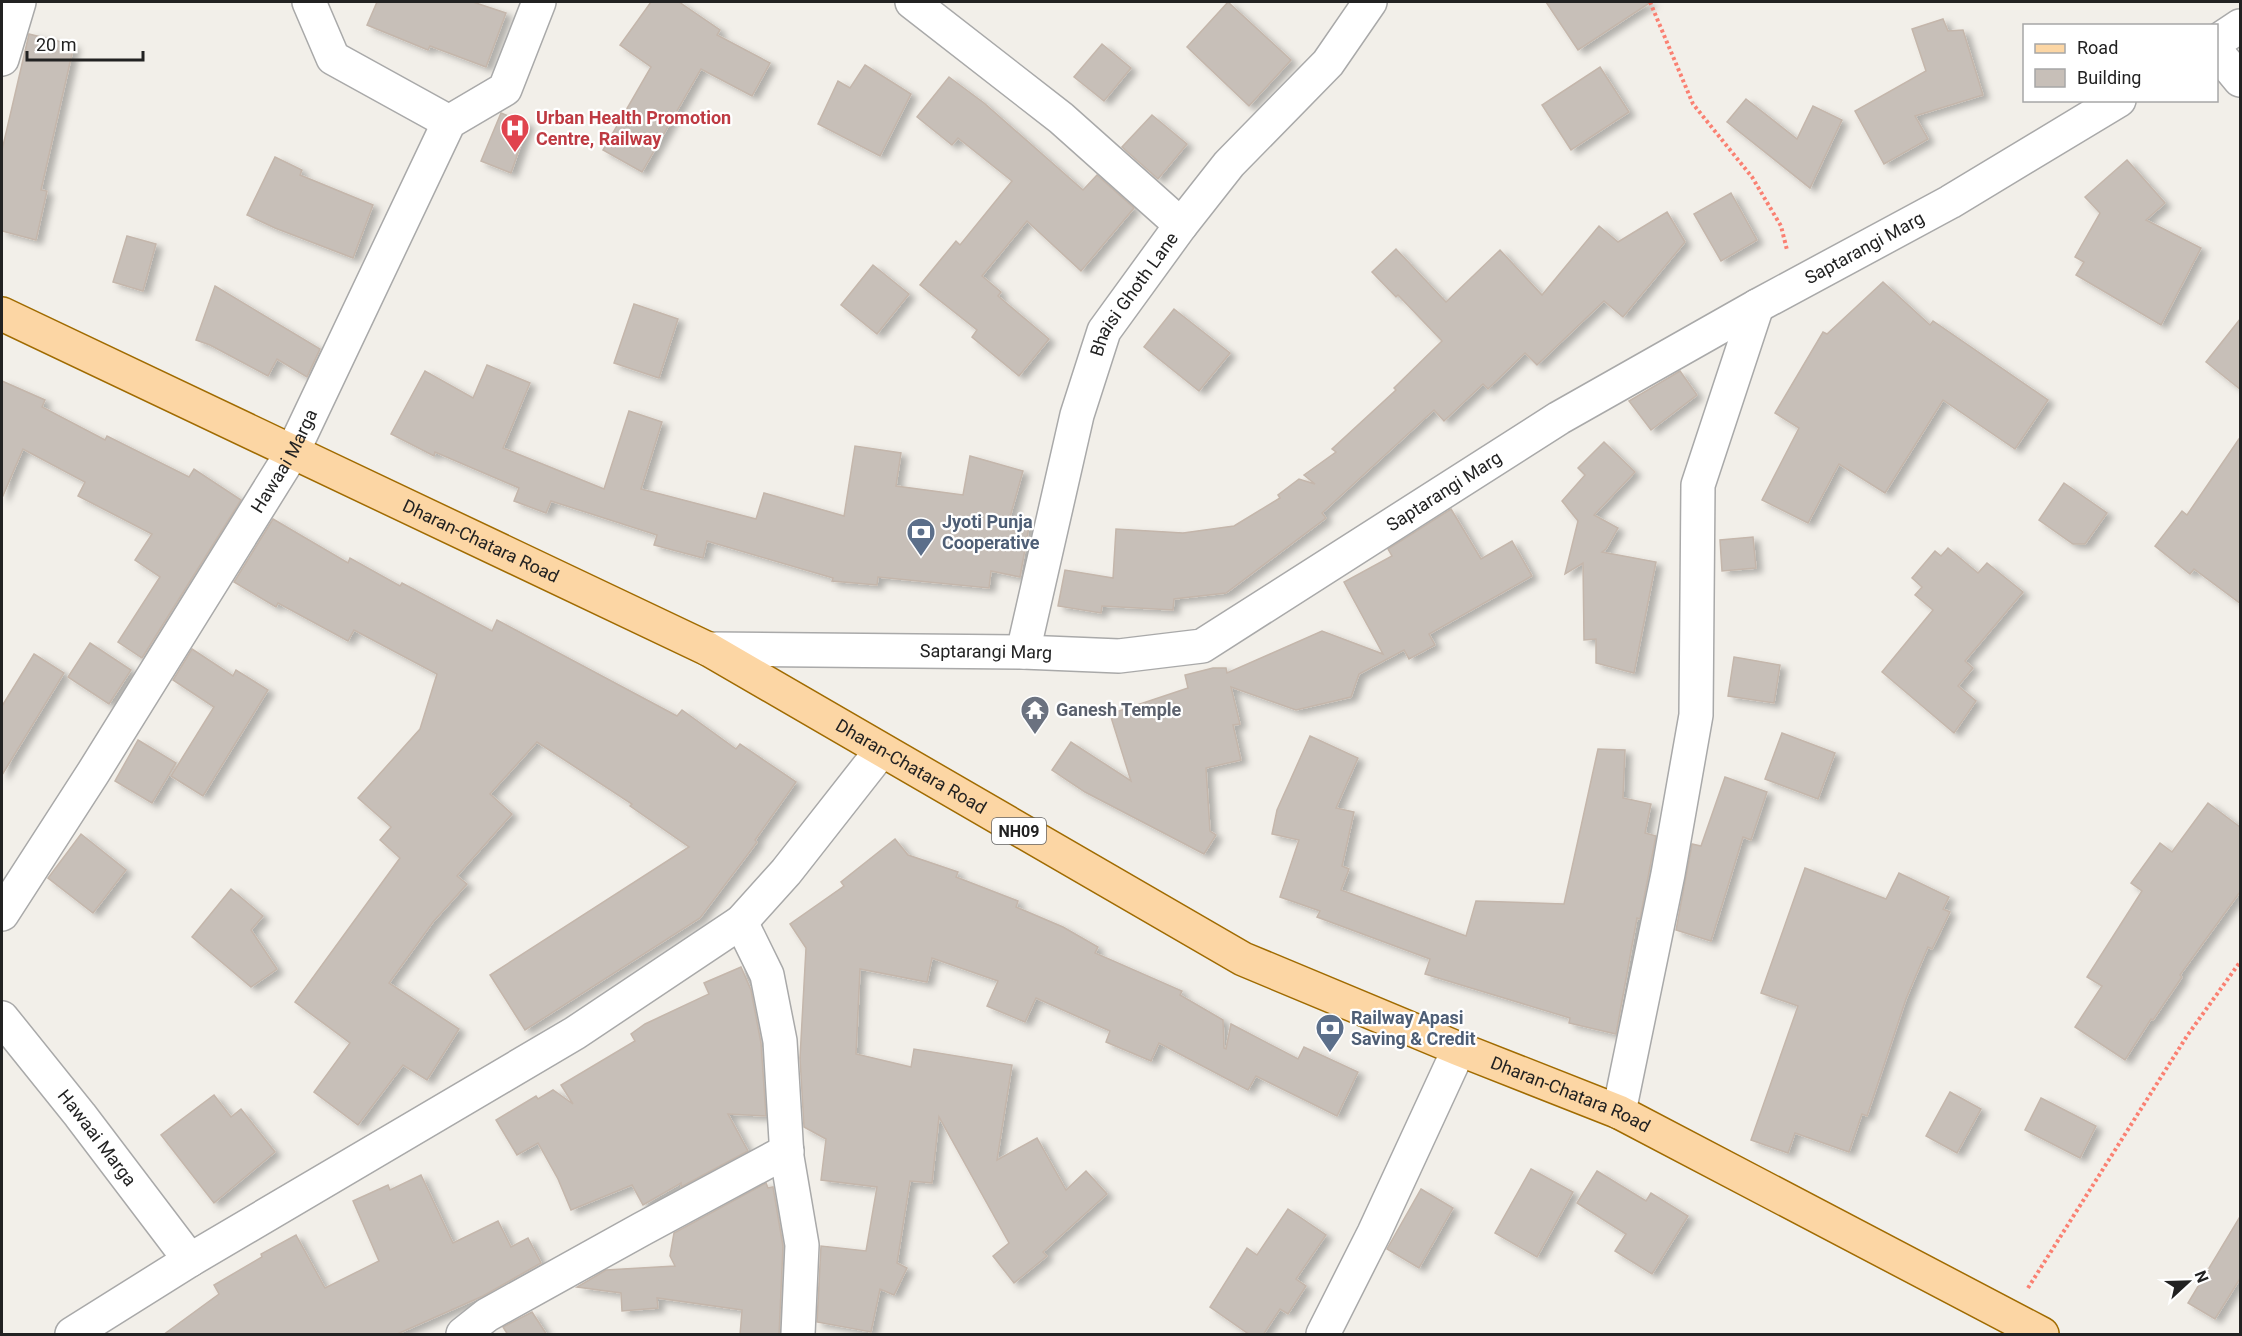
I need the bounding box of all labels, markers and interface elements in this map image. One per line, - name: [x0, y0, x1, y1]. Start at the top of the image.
- scale bar: [27, 24, 142, 62]
- legend: [2023, 24, 2218, 102]
- text: 20 m: [36, 34, 76, 55]
- text: Road: [2077, 37, 2118, 58]
- text: Building: [2077, 67, 2141, 88]
- place label: Urban Health Promotion Centre, Railway: [536, 107, 731, 149]
- hospital icon: Urban Health Promotion Centre, Railway: [499, 112, 531, 154]
- street label: Saptarangi Marg: [1801, 207, 1928, 288]
- street label: Bhaisi Ghoth Lane: [1086, 228, 1182, 359]
- street label: Hawaai Marga: [246, 406, 321, 517]
- street label: Saptarangi Marg: [1382, 446, 1505, 535]
- street label: Dharan-Chatara Road: [400, 495, 563, 587]
- place label: Jyoti Punja Cooperative: [942, 511, 1040, 553]
- bank icon: Jyoti Punja Cooperative: [905, 516, 937, 558]
- street label: Saptarangi Marg: [920, 640, 1053, 663]
- temple icon: Ganesh Temple: [1019, 694, 1051, 736]
- place label: Ganesh Temple: [1056, 699, 1182, 720]
- street label: Dharan-Chatara Road: [832, 714, 990, 818]
- road number: NH09: [992, 818, 1046, 844]
- place label: Railway Apasi Saving & Credit: [1351, 1007, 1476, 1049]
- bank icon: Railway Apasi Saving & Credit: [1314, 1012, 1346, 1054]
- street label: Dharan-Chatara Road: [1488, 1052, 1654, 1136]
- street label: Hawaai Marga: [54, 1085, 141, 1190]
- north arrow: [2158, 1252, 2218, 1312]
- text: N: [2191, 1268, 2212, 1285]

